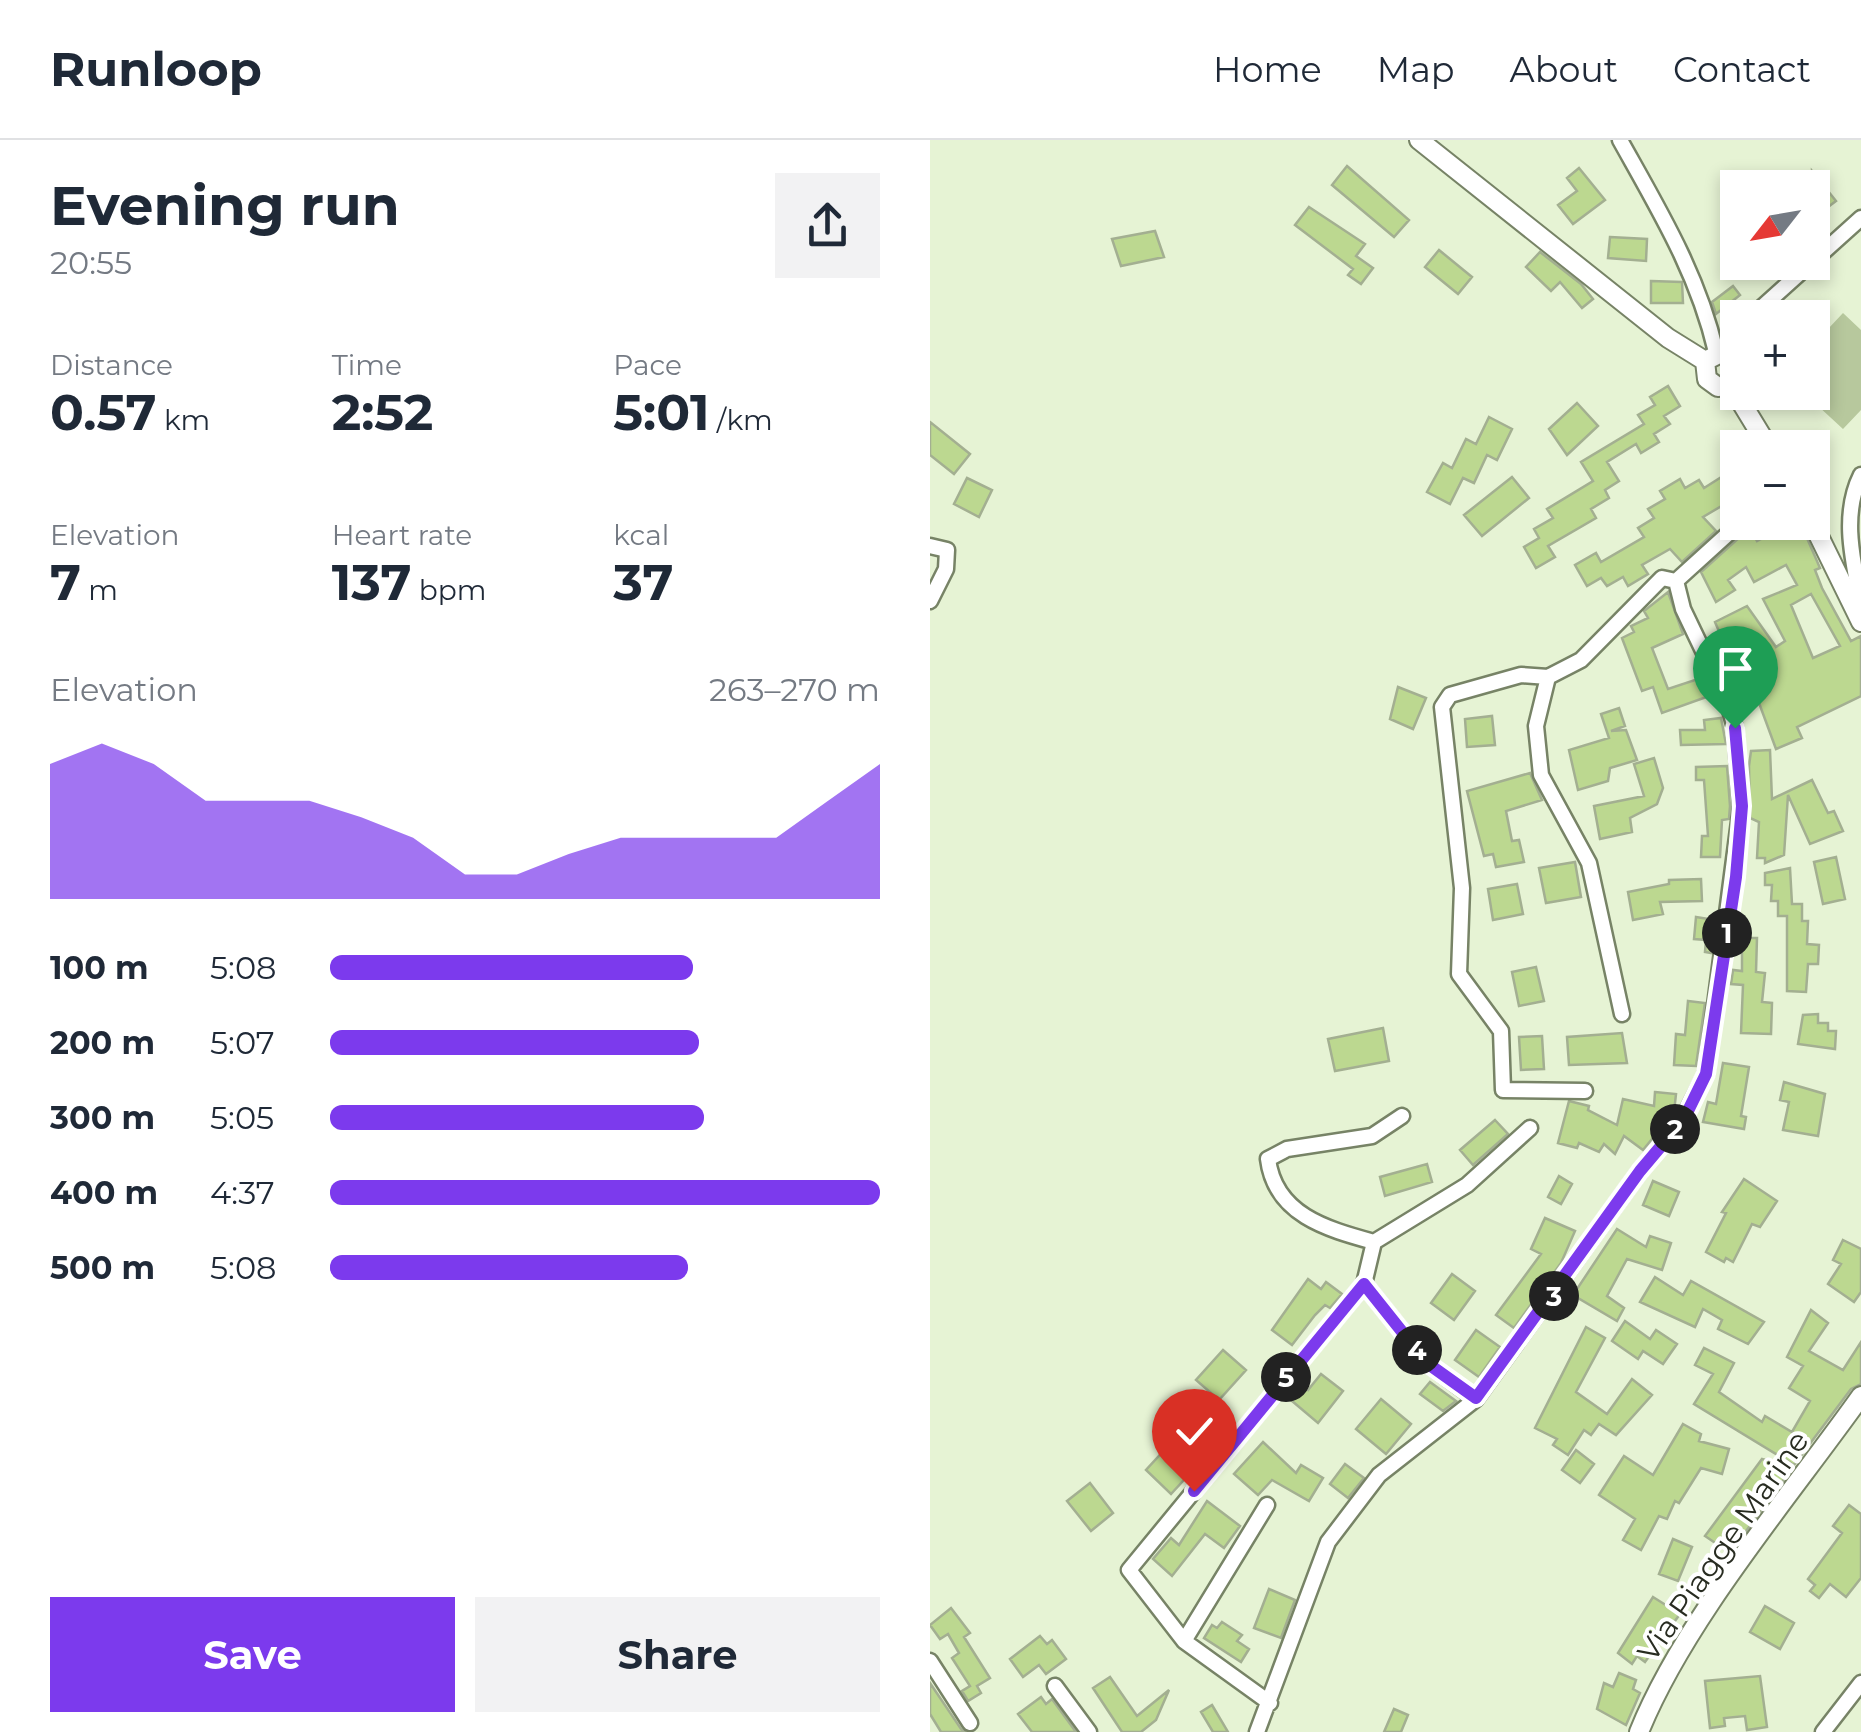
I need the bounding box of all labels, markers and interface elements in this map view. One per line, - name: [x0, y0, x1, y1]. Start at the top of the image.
- text: Runloop: [50, 40, 262, 98]
- text: Home: [1213, 48, 1322, 91]
- text: Map: [1377, 48, 1455, 91]
- text: About: [1510, 48, 1618, 91]
- text: Contact: [1673, 48, 1811, 91]
- north arrow: [1720, 170, 1830, 280]
- map controls: [1720, 170, 1830, 540]
- text: Evening run: [50, 172, 400, 239]
- button: share: [775, 173, 880, 278]
- text: 20:55: [50, 243, 132, 282]
- button: +: [1720, 300, 1830, 410]
- text: Distance: [50, 348, 173, 382]
- text: Time: [332, 348, 402, 382]
- text: Pace: [613, 348, 682, 382]
- text: 0.57: [50, 382, 157, 443]
- text: 2:52: [332, 382, 433, 443]
- text: 5:01: [613, 382, 710, 443]
- text: km: [157, 403, 210, 437]
- text: /km: [710, 403, 773, 437]
- button: −: [1720, 430, 1830, 540]
- text: Elevation: [50, 518, 179, 552]
- text: Heart rate: [332, 518, 472, 552]
- text: kcal: [613, 518, 669, 552]
- text: 7: [50, 552, 81, 613]
- text: 137: [332, 552, 411, 613]
- text: 37: [613, 552, 674, 613]
- text: m: [81, 573, 118, 607]
- text: bpm: [411, 573, 486, 607]
- pin: [1693, 626, 1778, 729]
- icon: arrive: [1708, 641, 1763, 696]
- text: Elevation: [50, 670, 198, 709]
- text: 263–270 m: [709, 670, 880, 709]
- pin: 1: [1702, 908, 1752, 958]
- text: 1: [1722, 916, 1732, 950]
- text: 100 m: [50, 948, 149, 987]
- text: 5:08: [210, 948, 277, 987]
- text: 200 m: [50, 1023, 155, 1062]
- text: 5:07: [210, 1023, 275, 1062]
- text: 300 m: [50, 1098, 155, 1137]
- text: 5:05: [210, 1098, 274, 1137]
- pin: 2: [1650, 1104, 1700, 1154]
- text: 2: [1667, 1112, 1683, 1146]
- text: 400 m: [50, 1173, 158, 1212]
- text: 4:37: [210, 1173, 275, 1212]
- text: 500 m: [50, 1248, 155, 1287]
- text: 5:08: [210, 1248, 277, 1287]
- pin: 3: [1529, 1271, 1579, 1321]
- text: 3: [1546, 1279, 1562, 1313]
- pin: 4: [1392, 1325, 1442, 1375]
- text: 4: [1407, 1333, 1427, 1367]
- pin: 5: [1261, 1352, 1311, 1402]
- text: 5: [1278, 1360, 1294, 1394]
- pin: [1152, 1389, 1237, 1492]
- icon: check: [1167, 1404, 1222, 1459]
- street label: Via Piagge Marine: [1630, 1424, 1816, 1668]
- button: Save: [50, 1597, 455, 1712]
- button: Share: [475, 1597, 880, 1712]

